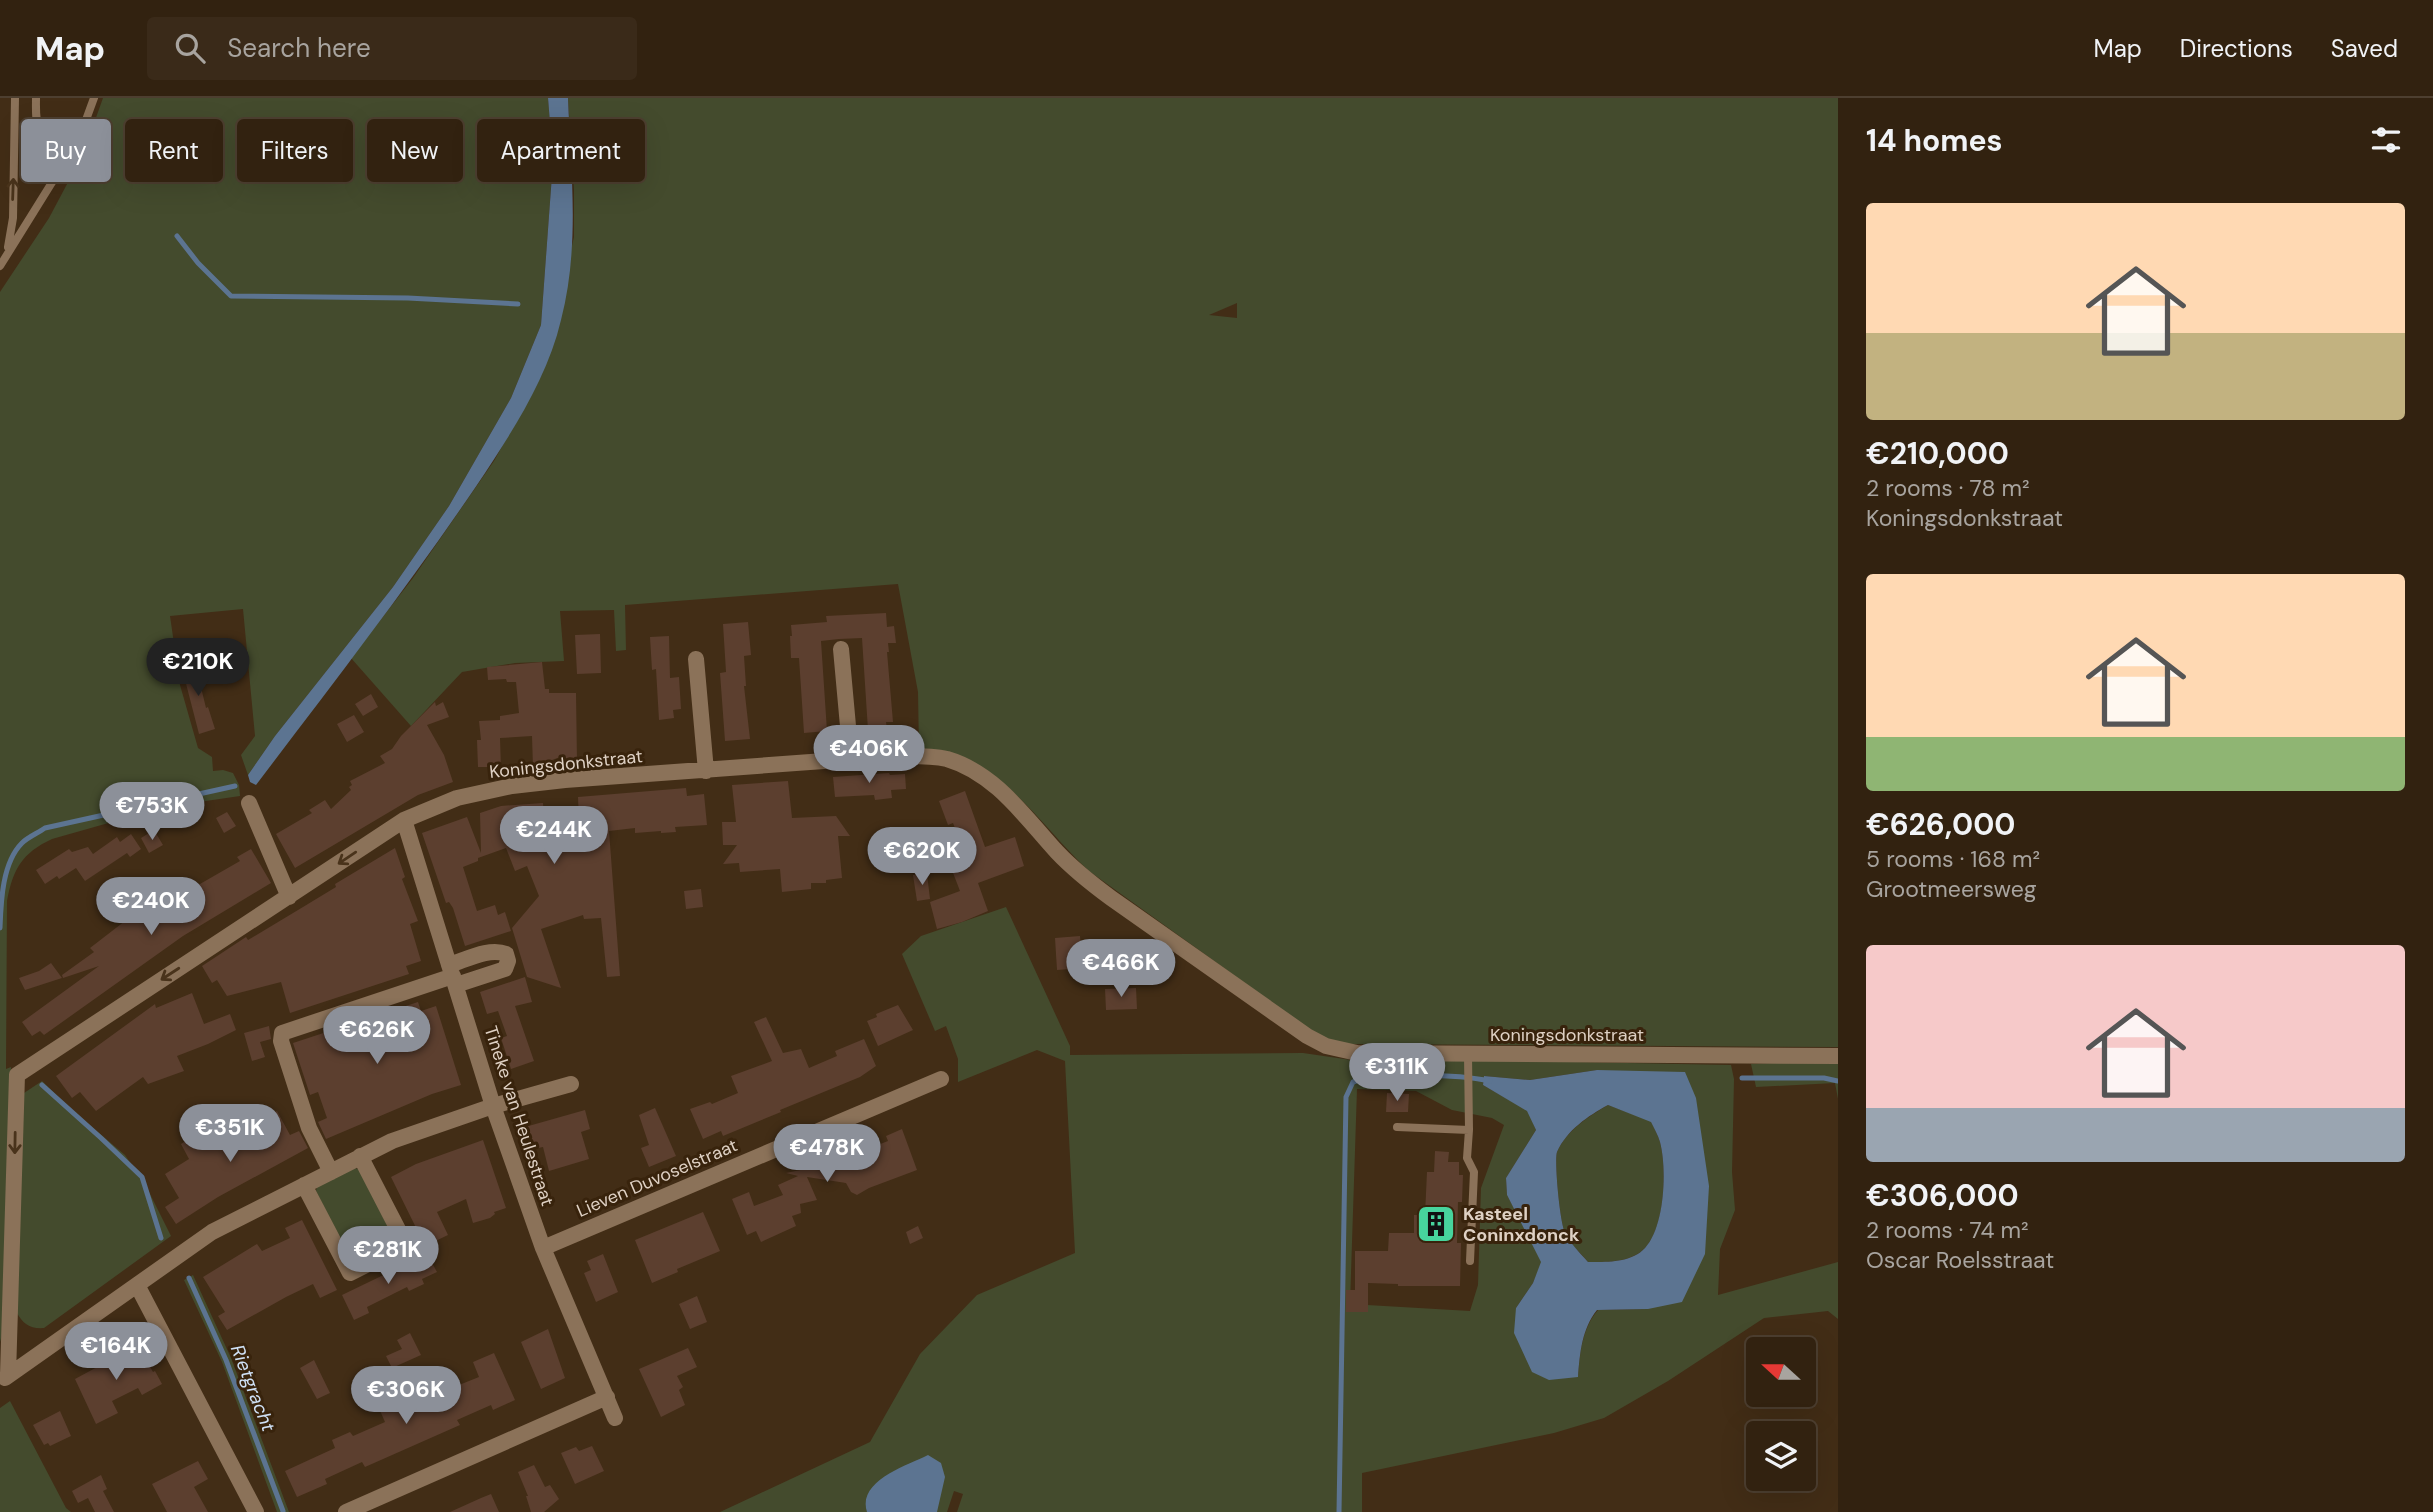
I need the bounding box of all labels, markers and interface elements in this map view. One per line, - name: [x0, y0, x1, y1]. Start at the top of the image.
- search box: [147, 17, 637, 80]
- text: Map: [35, 27, 105, 70]
- icon: search: [171, 29, 209, 67]
- text: Search here: [227, 31, 371, 65]
- text: Map: [2094, 33, 2142, 64]
- text: Directions: [2180, 33, 2293, 64]
- text: Saved: [2331, 33, 2398, 64]
- chip: Buy: [21, 119, 111, 182]
- chip: Rent: [125, 119, 223, 182]
- chip: Filters: [237, 119, 353, 182]
- chip: New: [367, 119, 463, 182]
- chip: Apartment: [477, 119, 645, 182]
- text: 14 homes: [1866, 121, 2003, 160]
- icon: filters: [2367, 121, 2405, 159]
- one-way arrow: [7, 178, 20, 201]
- icon: home: [2073, 248, 2199, 374]
- text: €210,000: [1866, 434, 2009, 473]
- text: 2 rooms · 78 m²: [1866, 473, 2030, 503]
- text: Koningsdonkstraat: [1866, 503, 2063, 533]
- icon: home: [2073, 619, 2199, 745]
- pin: €210K: [149, 638, 247, 698]
- text: €210K: [162, 646, 234, 676]
- pin: €406K: [820, 726, 918, 785]
- text: €406K: [830, 733, 908, 763]
- street label: Koningsdonkstraat: [488, 744, 644, 784]
- pin: €753K: [103, 782, 201, 842]
- text: €753K: [115, 790, 189, 820]
- text: €626,000: [1866, 805, 2015, 844]
- pin: €244K: [505, 806, 603, 866]
- text: €244K: [516, 814, 592, 844]
- pin: €620K: [873, 828, 971, 887]
- text: €620K: [884, 835, 960, 865]
- text: 5 rooms · 168 m²: [1866, 844, 2040, 874]
- one-way arrow: [338, 851, 357, 865]
- text: Grootmeersweg: [1866, 874, 2037, 904]
- pin: €240K: [102, 878, 200, 937]
- text: €240K: [112, 885, 190, 915]
- pin: €466K: [1072, 940, 1170, 999]
- text: €466K: [1082, 947, 1160, 977]
- one-way arrow: [161, 968, 181, 982]
- icon: home: [2073, 990, 2199, 1116]
- pin: €626K: [328, 1006, 426, 1066]
- text: €626K: [339, 1014, 415, 1044]
- street label: Tineke van Heulestraat: [479, 1023, 559, 1209]
- street label: Koningsdonkstraat: [1490, 1023, 1644, 1047]
- pin: €311K: [1348, 1044, 1446, 1103]
- text: €311K: [1365, 1051, 1429, 1081]
- pin: €351K: [181, 1104, 279, 1164]
- text: €351K: [195, 1112, 265, 1142]
- pin: €478K: [778, 1124, 876, 1184]
- one-way arrow: [8, 1132, 22, 1155]
- text: €478K: [790, 1132, 864, 1162]
- street label: Lieven Duvoselstraat: [573, 1133, 741, 1223]
- text: €306,000: [1866, 1176, 2019, 1215]
- place label: Kasteel Coninxdonck: [1463, 1202, 1580, 1247]
- building icon: Kasteel Coninxdonck: [1415, 1203, 1457, 1245]
- text: 2 rooms · 74 m²: [1866, 1215, 2029, 1245]
- pin: €281K: [339, 1226, 437, 1286]
- text: €281K: [354, 1234, 422, 1264]
- text: Oscar Roelsstraat: [1866, 1245, 2054, 1275]
- pin: €164K: [67, 1322, 165, 1382]
- text: €164K: [80, 1330, 152, 1360]
- north arrow: [1746, 1337, 1816, 1407]
- map controls: [1746, 1337, 1816, 1491]
- water label: Rietgracht: [225, 1341, 281, 1436]
- pin: €306K: [357, 1366, 455, 1426]
- text: €306K: [367, 1374, 445, 1404]
- button: layers: [1746, 1421, 1816, 1491]

